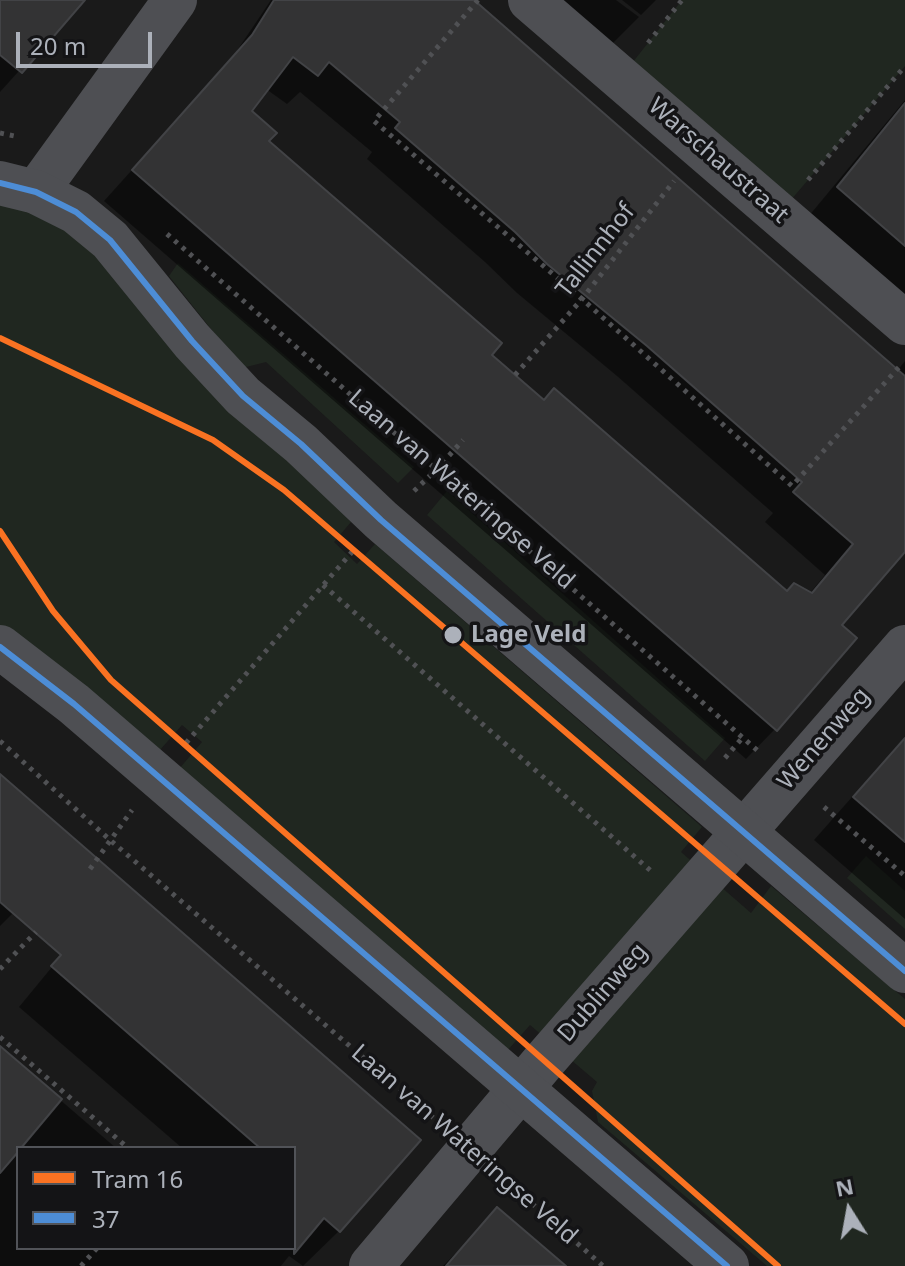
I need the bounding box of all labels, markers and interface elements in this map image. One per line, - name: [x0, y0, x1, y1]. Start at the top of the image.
- scale bar: [20, 16, 156, 66]
- text: 20 m: [30, 29, 86, 62]
- street label: Warschaustraat: [642, 92, 794, 230]
- street label: Tallinnhof: [551, 199, 641, 303]
- street label: Laan van Wateringse Veld: [342, 384, 580, 596]
- place label: Lage Veld: [471, 621, 586, 649]
- marker: Lage Veld: [442, 624, 464, 646]
- street label: Wenenweg: [772, 682, 876, 796]
- street label: Dublinweg: [552, 938, 654, 1048]
- street label: Laan van Wateringse Veld: [345, 1039, 583, 1251]
- legend: [16, 1146, 296, 1250]
- text: Tram 16: [92, 1162, 183, 1195]
- north arrow: [809, 1170, 889, 1250]
- text: N: [833, 1170, 856, 1203]
- text: 37: [92, 1202, 119, 1235]

